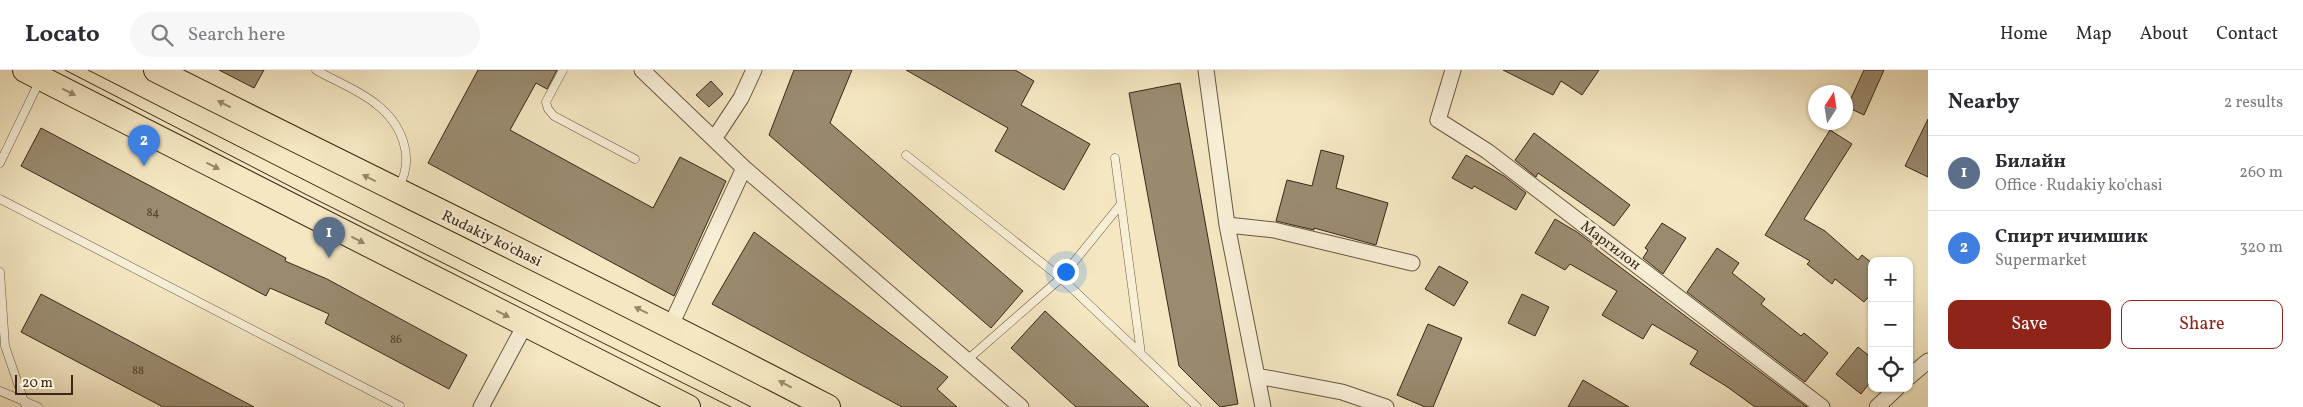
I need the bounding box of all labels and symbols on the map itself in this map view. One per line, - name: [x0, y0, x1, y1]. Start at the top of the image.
- north arrow: [1808, 85, 1853, 130]
- one-way arrow: [61, 88, 76, 96]
- one-way arrow: [217, 100, 231, 108]
- pin: 2: [128, 125, 160, 166]
- one-way arrow: [206, 162, 221, 170]
- one-way arrow: [362, 174, 376, 182]
- house number: 84: [147, 205, 159, 221]
- street label: Rudakiy ko'chasi: [438, 206, 545, 273]
- pin: 1: [313, 217, 345, 258]
- street label: Маргилон: [1576, 217, 1645, 276]
- one-way arrow: [351, 236, 365, 244]
- your location: [1053, 259, 1079, 285]
- one-way arrow: [634, 306, 648, 314]
- one-way arrow: [496, 310, 510, 318]
- house number: 86: [390, 332, 402, 348]
- house number: 88: [132, 363, 144, 379]
- scale bar: [15, 372, 72, 395]
- one-way arrow: [778, 380, 792, 388]

